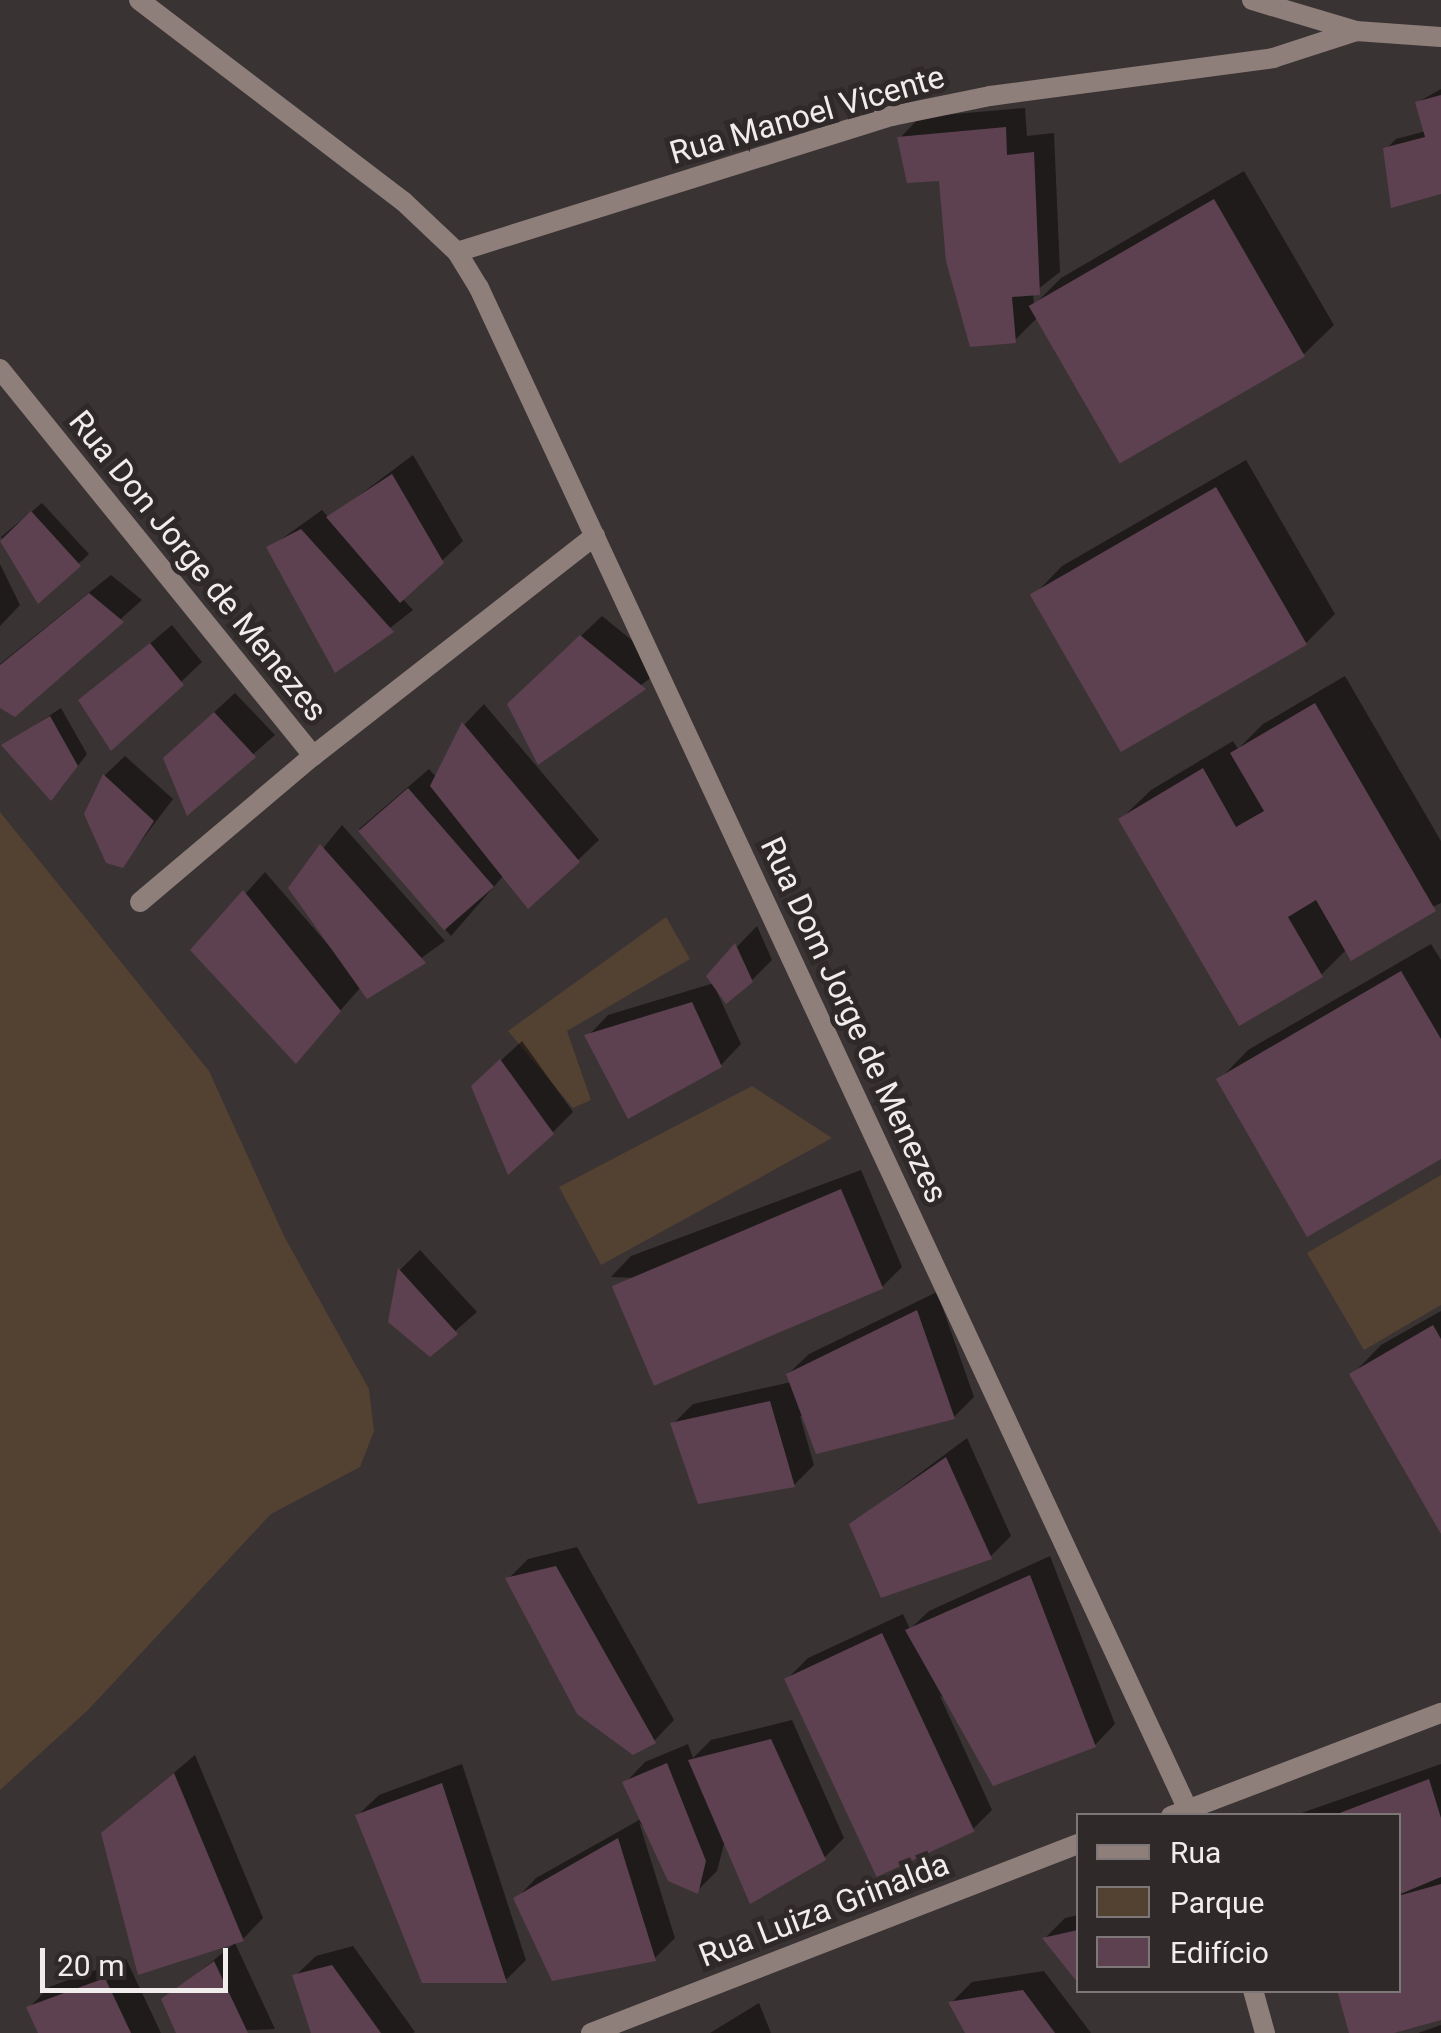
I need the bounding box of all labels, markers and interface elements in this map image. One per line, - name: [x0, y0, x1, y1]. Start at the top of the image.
- street label: Rua Manoel Vicente: [665, 57, 949, 173]
- street label: Rua Don Jorge de Menezes: [61, 403, 335, 729]
- street label: Rua Dom Jorge de Menezes: [752, 831, 956, 1209]
- legend: [1076, 1813, 1401, 1993]
- text: Rua: [1170, 1835, 1221, 1870]
- street label: Rua Luiza Grinalda: [694, 1845, 954, 1975]
- text: Parque: [1170, 1885, 1264, 1920]
- scale bar: [45, 1928, 232, 1990]
- text: Edifício: [1170, 1935, 1269, 1970]
- text: 20 m: [57, 1948, 124, 1983]

